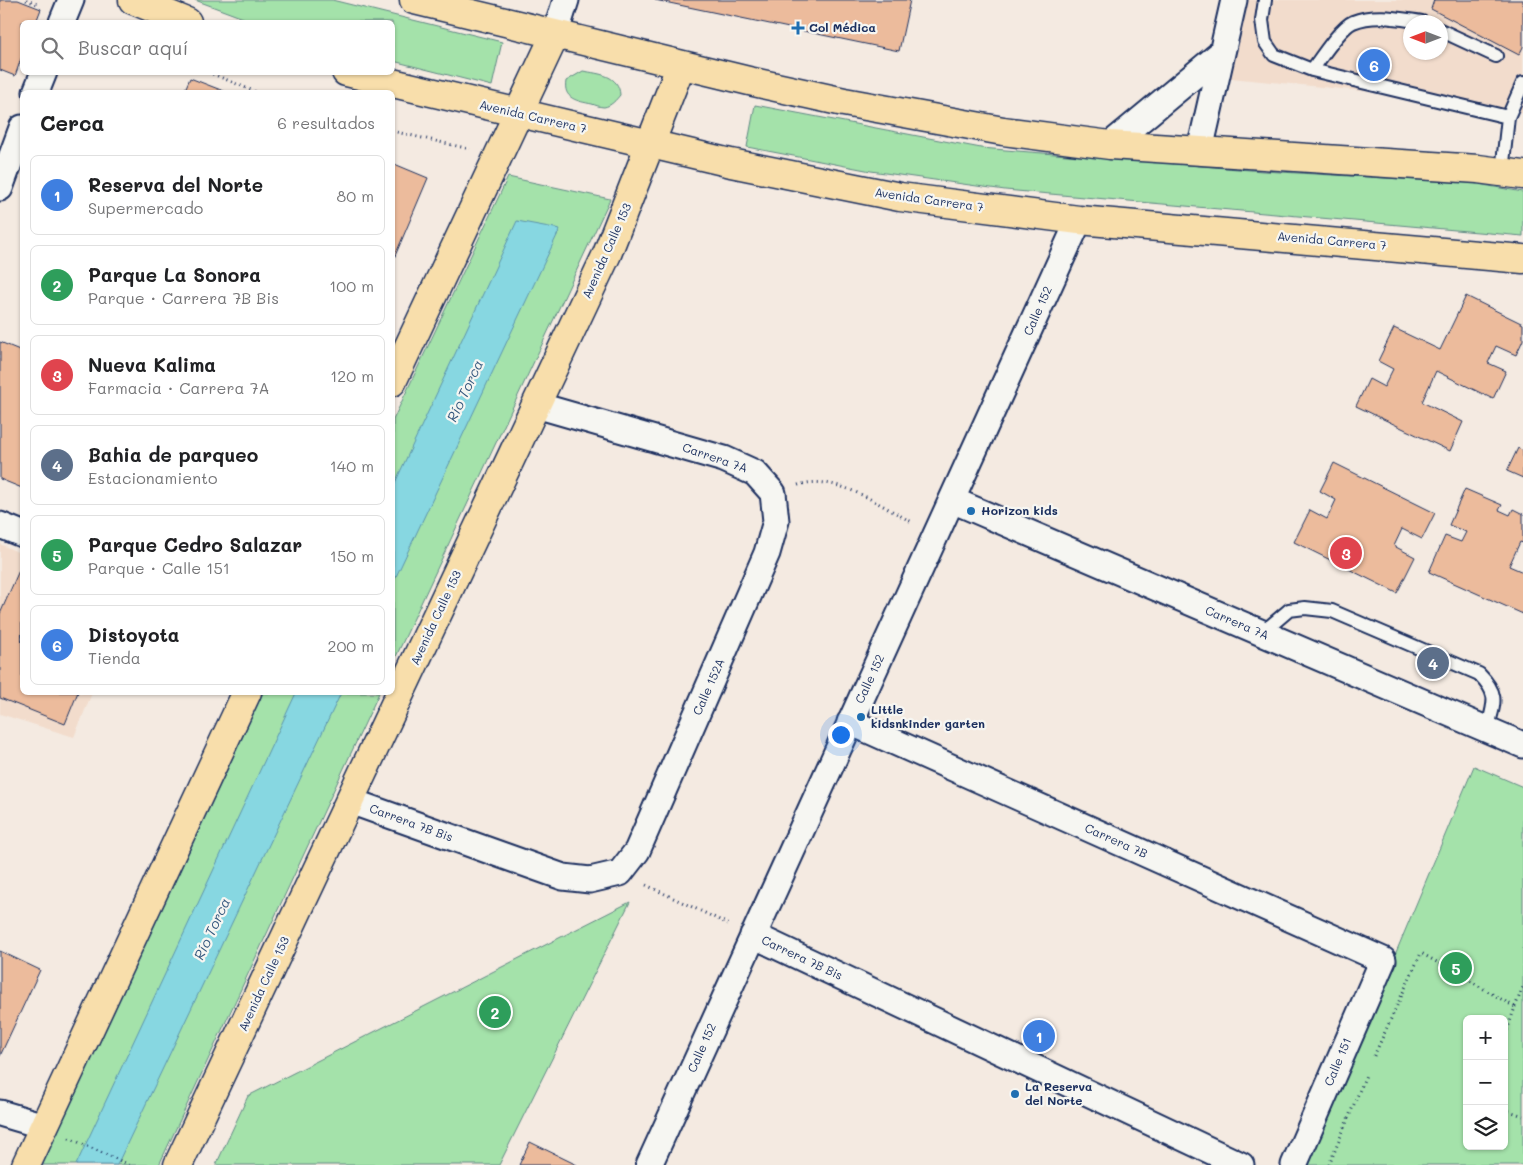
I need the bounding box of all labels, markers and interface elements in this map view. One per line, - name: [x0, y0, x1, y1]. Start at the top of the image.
- north arrow: [1403, 15, 1448, 60]
- place label: Col Médica: [809, 19, 876, 35]
- search box: [20, 20, 395, 75]
- marker: Col Médica: [791, 21, 805, 35]
- icon: search: [38, 34, 66, 62]
- text: Buscar aquí: [78, 35, 188, 60]
- pin: 6: [1358, 46, 1390, 84]
- street label: Avenida Carrera 7: [478, 96, 589, 136]
- text: Cerca: [40, 109, 105, 136]
- text: 6 resultados: [277, 112, 375, 133]
- text: Reserva del Norte: [88, 172, 263, 197]
- street label: Avenida Carrera 7: [874, 183, 985, 215]
- text: 1: [53, 185, 61, 206]
- text: 80 m: [337, 185, 374, 206]
- text: Supermercado: [88, 197, 203, 218]
- street label: Avenida Calle 153: [578, 200, 634, 301]
- street label: Avenida Carrera 7: [1277, 227, 1388, 253]
- text: Parque La Sonora: [88, 262, 261, 287]
- text: 2: [53, 275, 61, 296]
- text: 100 m: [329, 275, 374, 296]
- street label: Calle 152: [1019, 283, 1055, 338]
- text: Parque · Carrera 7B Bis: [88, 287, 279, 308]
- text: Nueva Kalima: [88, 352, 216, 377]
- water label: Río Torca: [442, 357, 487, 425]
- text: 3: [52, 365, 62, 386]
- text: 120 m: [330, 365, 374, 386]
- text: Farmacia · Carrera 7A: [88, 377, 270, 398]
- street label: Carrera 7A: [681, 438, 750, 476]
- text: Bahia de parqueo: [88, 442, 258, 467]
- text: 4: [52, 455, 62, 476]
- text: 140 m: [330, 455, 374, 476]
- text: Estacionamiento: [88, 467, 218, 488]
- place label: Horizon kids: [981, 502, 1058, 518]
- marker: Horizon kids: [965, 505, 977, 517]
- text: Parque Cedro Salazar: [88, 532, 302, 557]
- pin: 3: [1330, 534, 1362, 572]
- text: 5: [52, 545, 62, 566]
- text: 150 m: [330, 545, 374, 566]
- text: Parque · Calle 151: [88, 557, 230, 578]
- street label: Avenida Calle 153: [406, 568, 464, 668]
- street label: Carrera 7A: [1203, 601, 1272, 643]
- text: Distoyota: [88, 622, 180, 647]
- text: 6: [52, 635, 62, 656]
- text: 200 m: [327, 635, 374, 656]
- pin: 4: [1417, 644, 1449, 682]
- text: Tienda: [88, 647, 141, 668]
- street label: Calle 152: [851, 651, 887, 706]
- street label: Calle 152A: [688, 656, 728, 718]
- place label: Little kidsnkinder garten: [871, 701, 985, 731]
- marker: Little kidsnkinder garten: [855, 711, 867, 723]
- your location: [828, 722, 854, 748]
- street label: Carrera 7B Bis: [367, 800, 455, 845]
- street label: Carrera 7B: [1083, 819, 1150, 861]
- water label: Río Torca: [189, 895, 234, 963]
- street label: Carrera 7B Bis: [759, 931, 846, 983]
- street label: Avenida Calle 153: [234, 934, 292, 1034]
- pin: 5: [1440, 949, 1472, 987]
- pin: 2: [479, 993, 511, 1031]
- map controls: [1463, 1015, 1508, 1150]
- button: +: [1463, 1015, 1508, 1060]
- pin: 1: [1023, 1017, 1055, 1055]
- street label: Calle 152: [683, 1020, 719, 1075]
- street label: Calle 151: [1320, 1035, 1354, 1088]
- button: −: [1463, 1060, 1508, 1105]
- place label: La Reserva del Norte: [1025, 1078, 1092, 1108]
- marker: La Reserva del Norte: [1009, 1088, 1021, 1100]
- button: layers: [1463, 1105, 1508, 1150]

